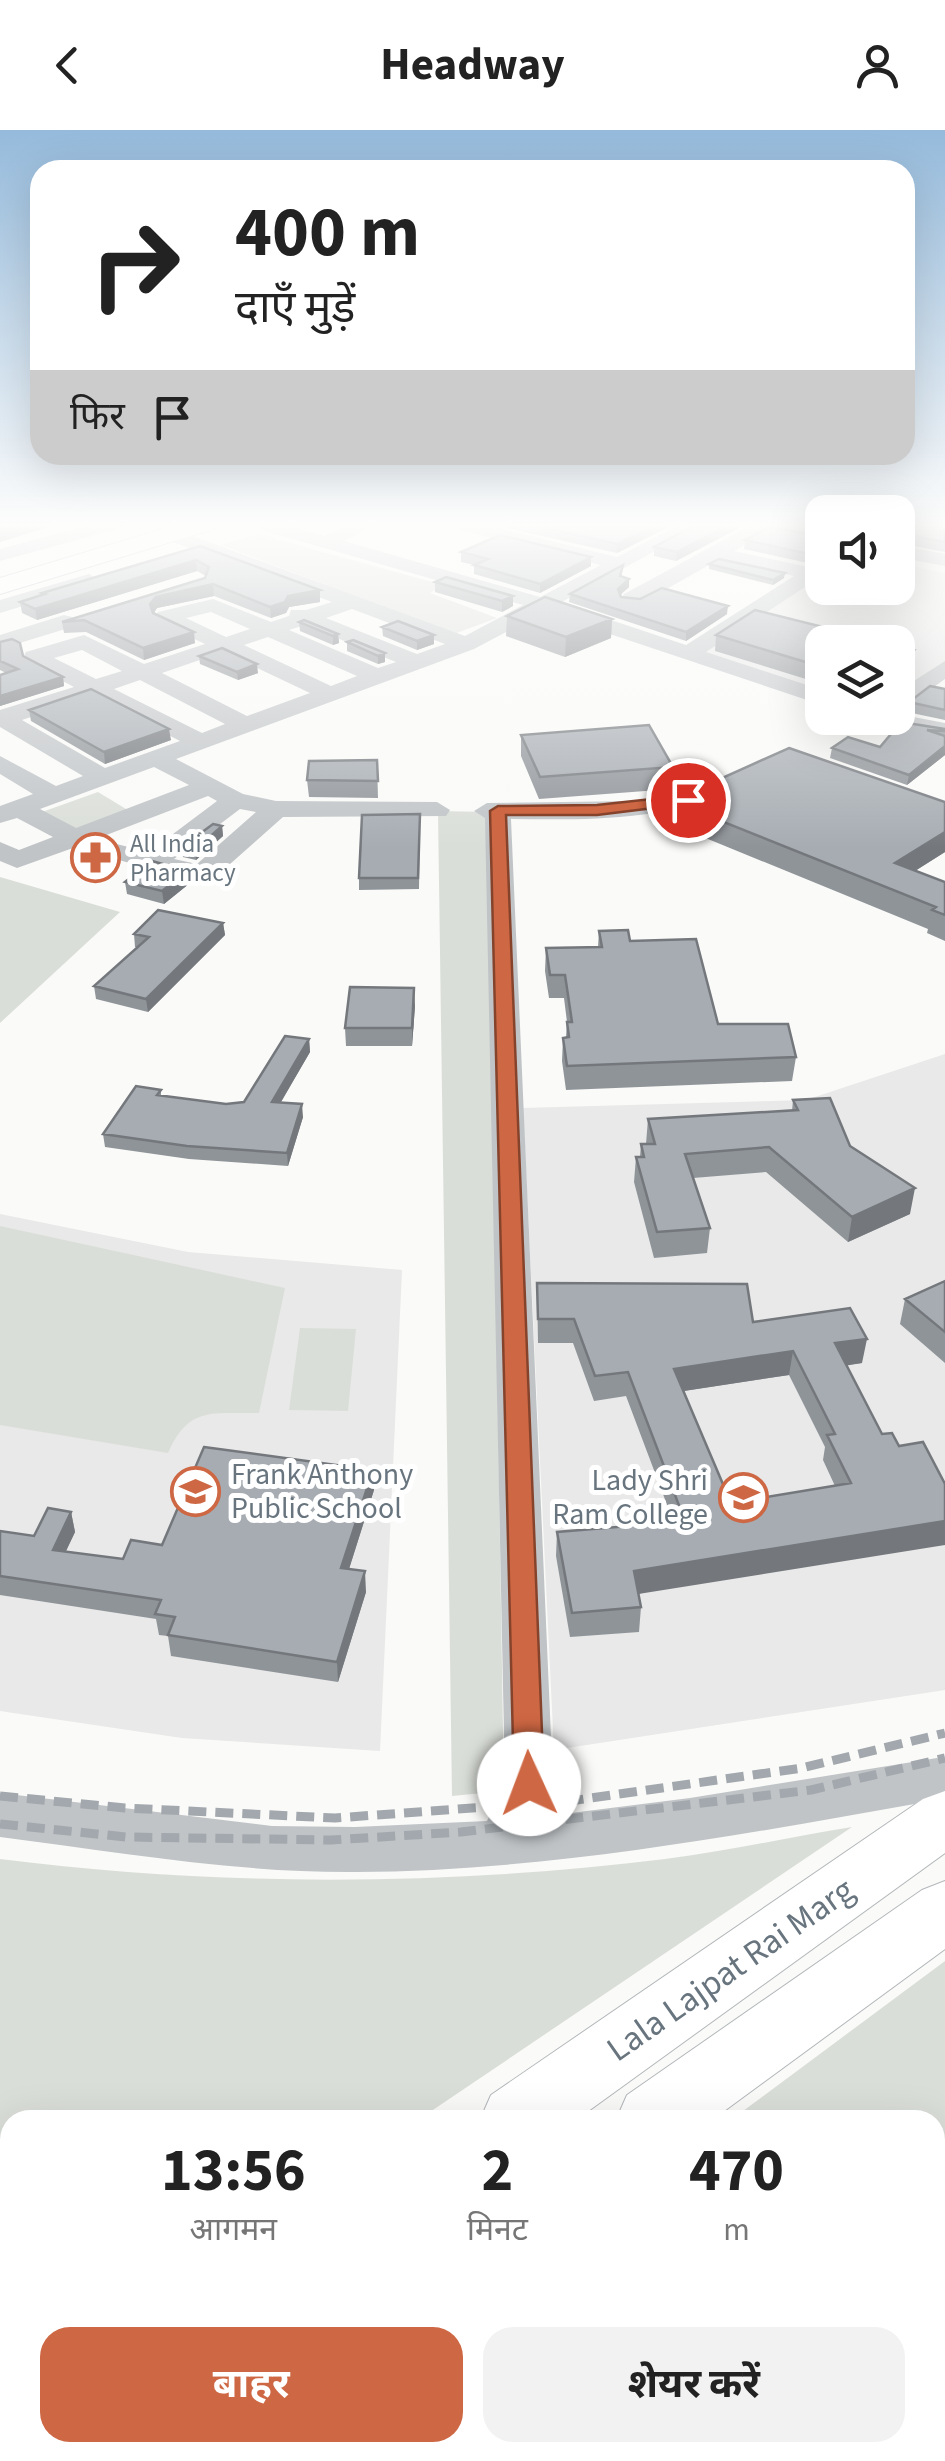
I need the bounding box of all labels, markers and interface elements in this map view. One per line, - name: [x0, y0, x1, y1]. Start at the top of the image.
- text: Headway: [380, 33, 565, 97]
- icon: back: [40, 38, 95, 93]
- icon: person: [850, 38, 905, 93]
- text: 400 m: [235, 183, 420, 283]
- icon: right: [70, 200, 200, 330]
- text: दाएँ मुड़ें: [235, 276, 355, 340]
- text: फिर: [70, 390, 125, 444]
- icon: arrive: [145, 390, 200, 445]
- map controls: [805, 495, 915, 735]
- button: sound: [805, 495, 915, 605]
- button: layers: [805, 625, 915, 735]
- pin: [646, 758, 731, 843]
- icon: arrive: [661, 773, 716, 828]
- place label: All India Pharmacy: [130, 826, 236, 891]
- pharmacy icon: All India Pharmacy: [69, 831, 121, 883]
- place label: Frank Anthony Public School: [231, 1453, 413, 1530]
- place label: Lady Shri Ram College: [552, 1459, 708, 1536]
- school or university icon: Frank Anthony Public School: [170, 1465, 222, 1517]
- school or university icon: Lady Shri Ram College: [717, 1471, 769, 1523]
- position arrow: [477, 1732, 581, 1836]
- street label: Lala Lajpat Rai Marg: [597, 1865, 865, 2074]
- text: 13:56: [161, 2129, 306, 2214]
- text: 2: [481, 2129, 513, 2214]
- text: 470: [689, 2129, 784, 2214]
- text: आगमन: [190, 2207, 277, 2253]
- text: मिनट: [467, 2207, 528, 2253]
- text: m: [723, 2207, 750, 2253]
- button: बाहर: [40, 2327, 463, 2442]
- button: शेयर करें: [483, 2327, 905, 2442]

